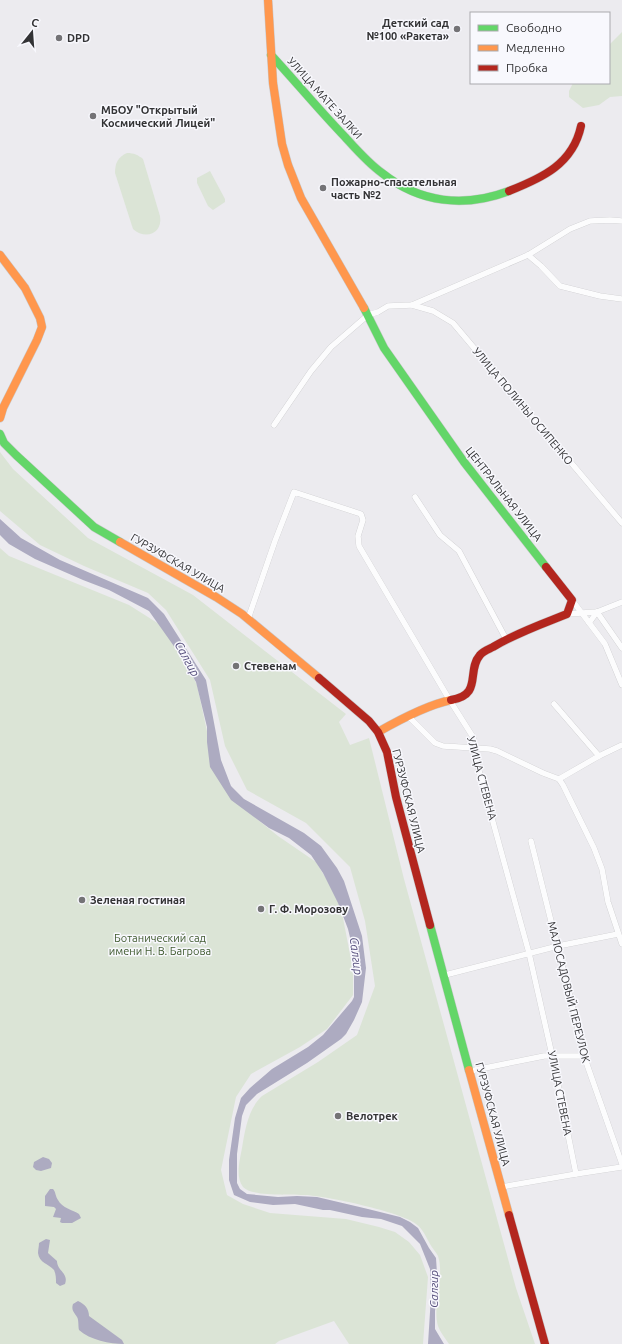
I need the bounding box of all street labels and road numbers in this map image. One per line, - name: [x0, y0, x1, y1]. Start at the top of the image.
- street label: УЛИЦА МАТЕ ЗАЛКИ: [285, 55, 365, 141]
- street label: УЛИЦА ПОЛИНЫ ОСИПЕНКО: [470, 345, 576, 467]
- street label: ЦЕНТРАЛЬНАЯ УЛИЦА: [464, 445, 545, 544]
- street label: ГУРЗУФСКАЯ УЛИЦА: [129, 531, 228, 595]
- street label: УЛИЦА СТЕВЕНА: [465, 735, 499, 822]
- street label: ГУРЗУФСКАЯ УЛИЦА: [390, 748, 428, 855]
- street label: МАЛОСАДОВЫЙ ПЕРЕУЛОК: [546, 920, 592, 1064]
- street label: УЛИЦА СТЕВЕНА: [546, 1050, 574, 1137]
- street label: ГУРЗУФСКАЯ УЛИЦА: [473, 1061, 513, 1168]

